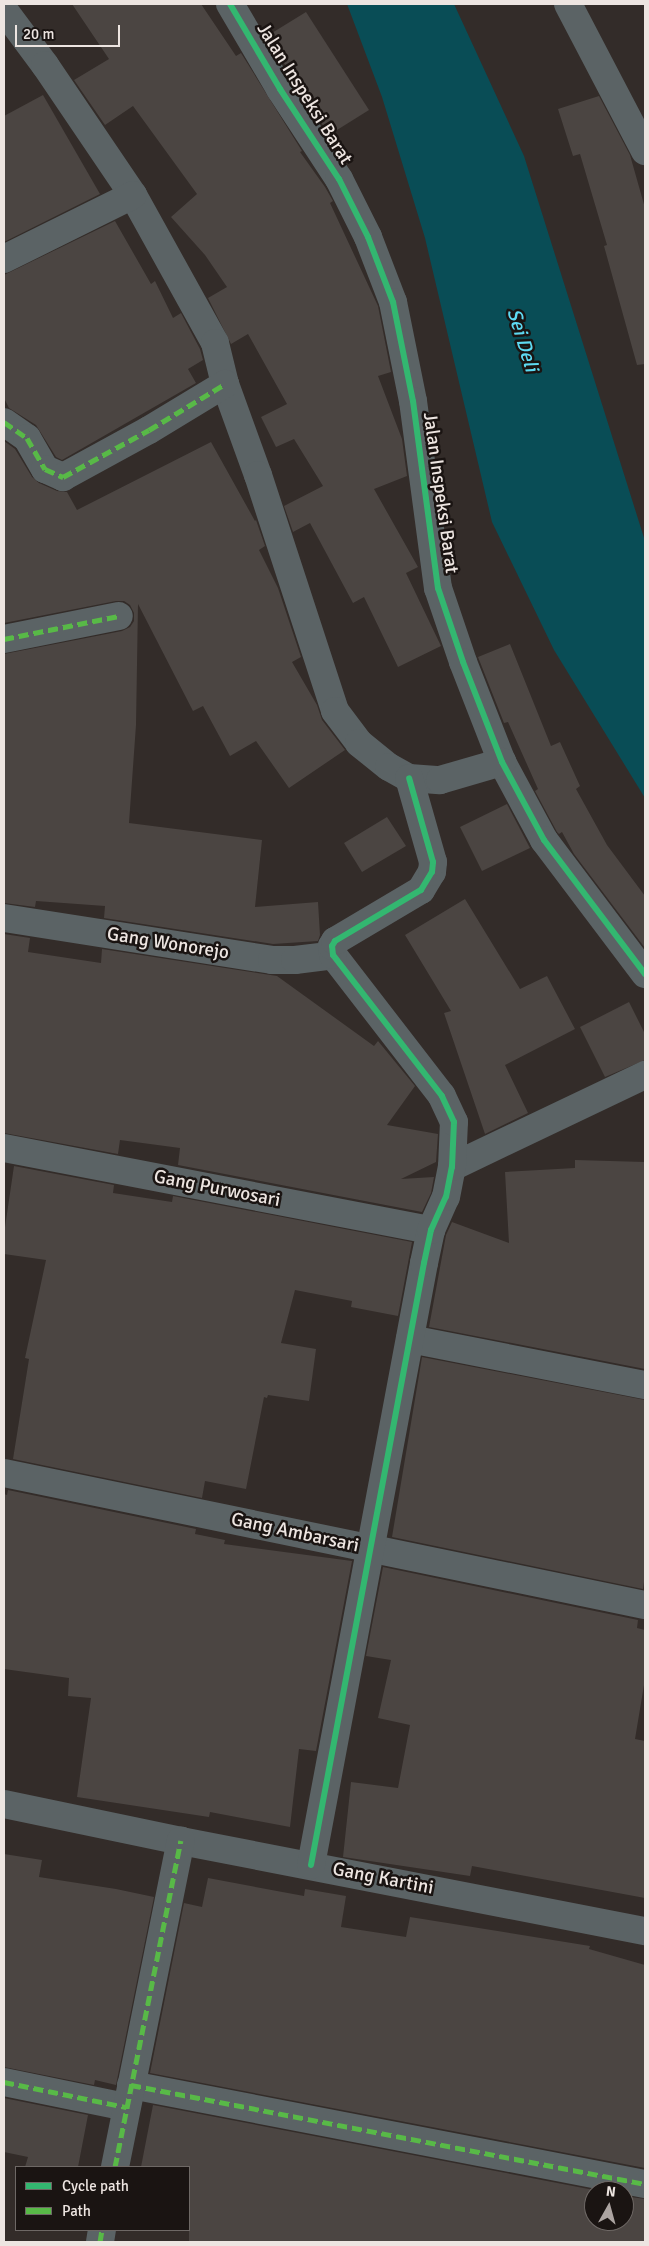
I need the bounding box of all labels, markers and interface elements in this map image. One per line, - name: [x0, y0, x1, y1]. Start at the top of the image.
- scale bar: [18, 15, 122, 47]
- street label: Jalan Inspeksi Barat: [251, 19, 357, 169]
- text: 20 m: [23, 25, 54, 43]
- water label: Sei Deli: [502, 305, 544, 375]
- street label: Jalan Inspeksi Barat: [417, 411, 463, 575]
- street label: Gang Wonorejo: [105, 923, 231, 965]
- street label: Gang Purwosari: [152, 1166, 282, 1212]
- street label: Gang Ambarsari: [229, 1508, 361, 1558]
- street label: Gang Kartini: [331, 1858, 435, 1900]
- legend: [15, 2166, 190, 2231]
- text: Cycle path: [62, 2177, 129, 2195]
- north arrow: [584, 2181, 634, 2231]
- text: N: [605, 2183, 617, 2201]
- text: Path: [62, 2202, 91, 2220]

